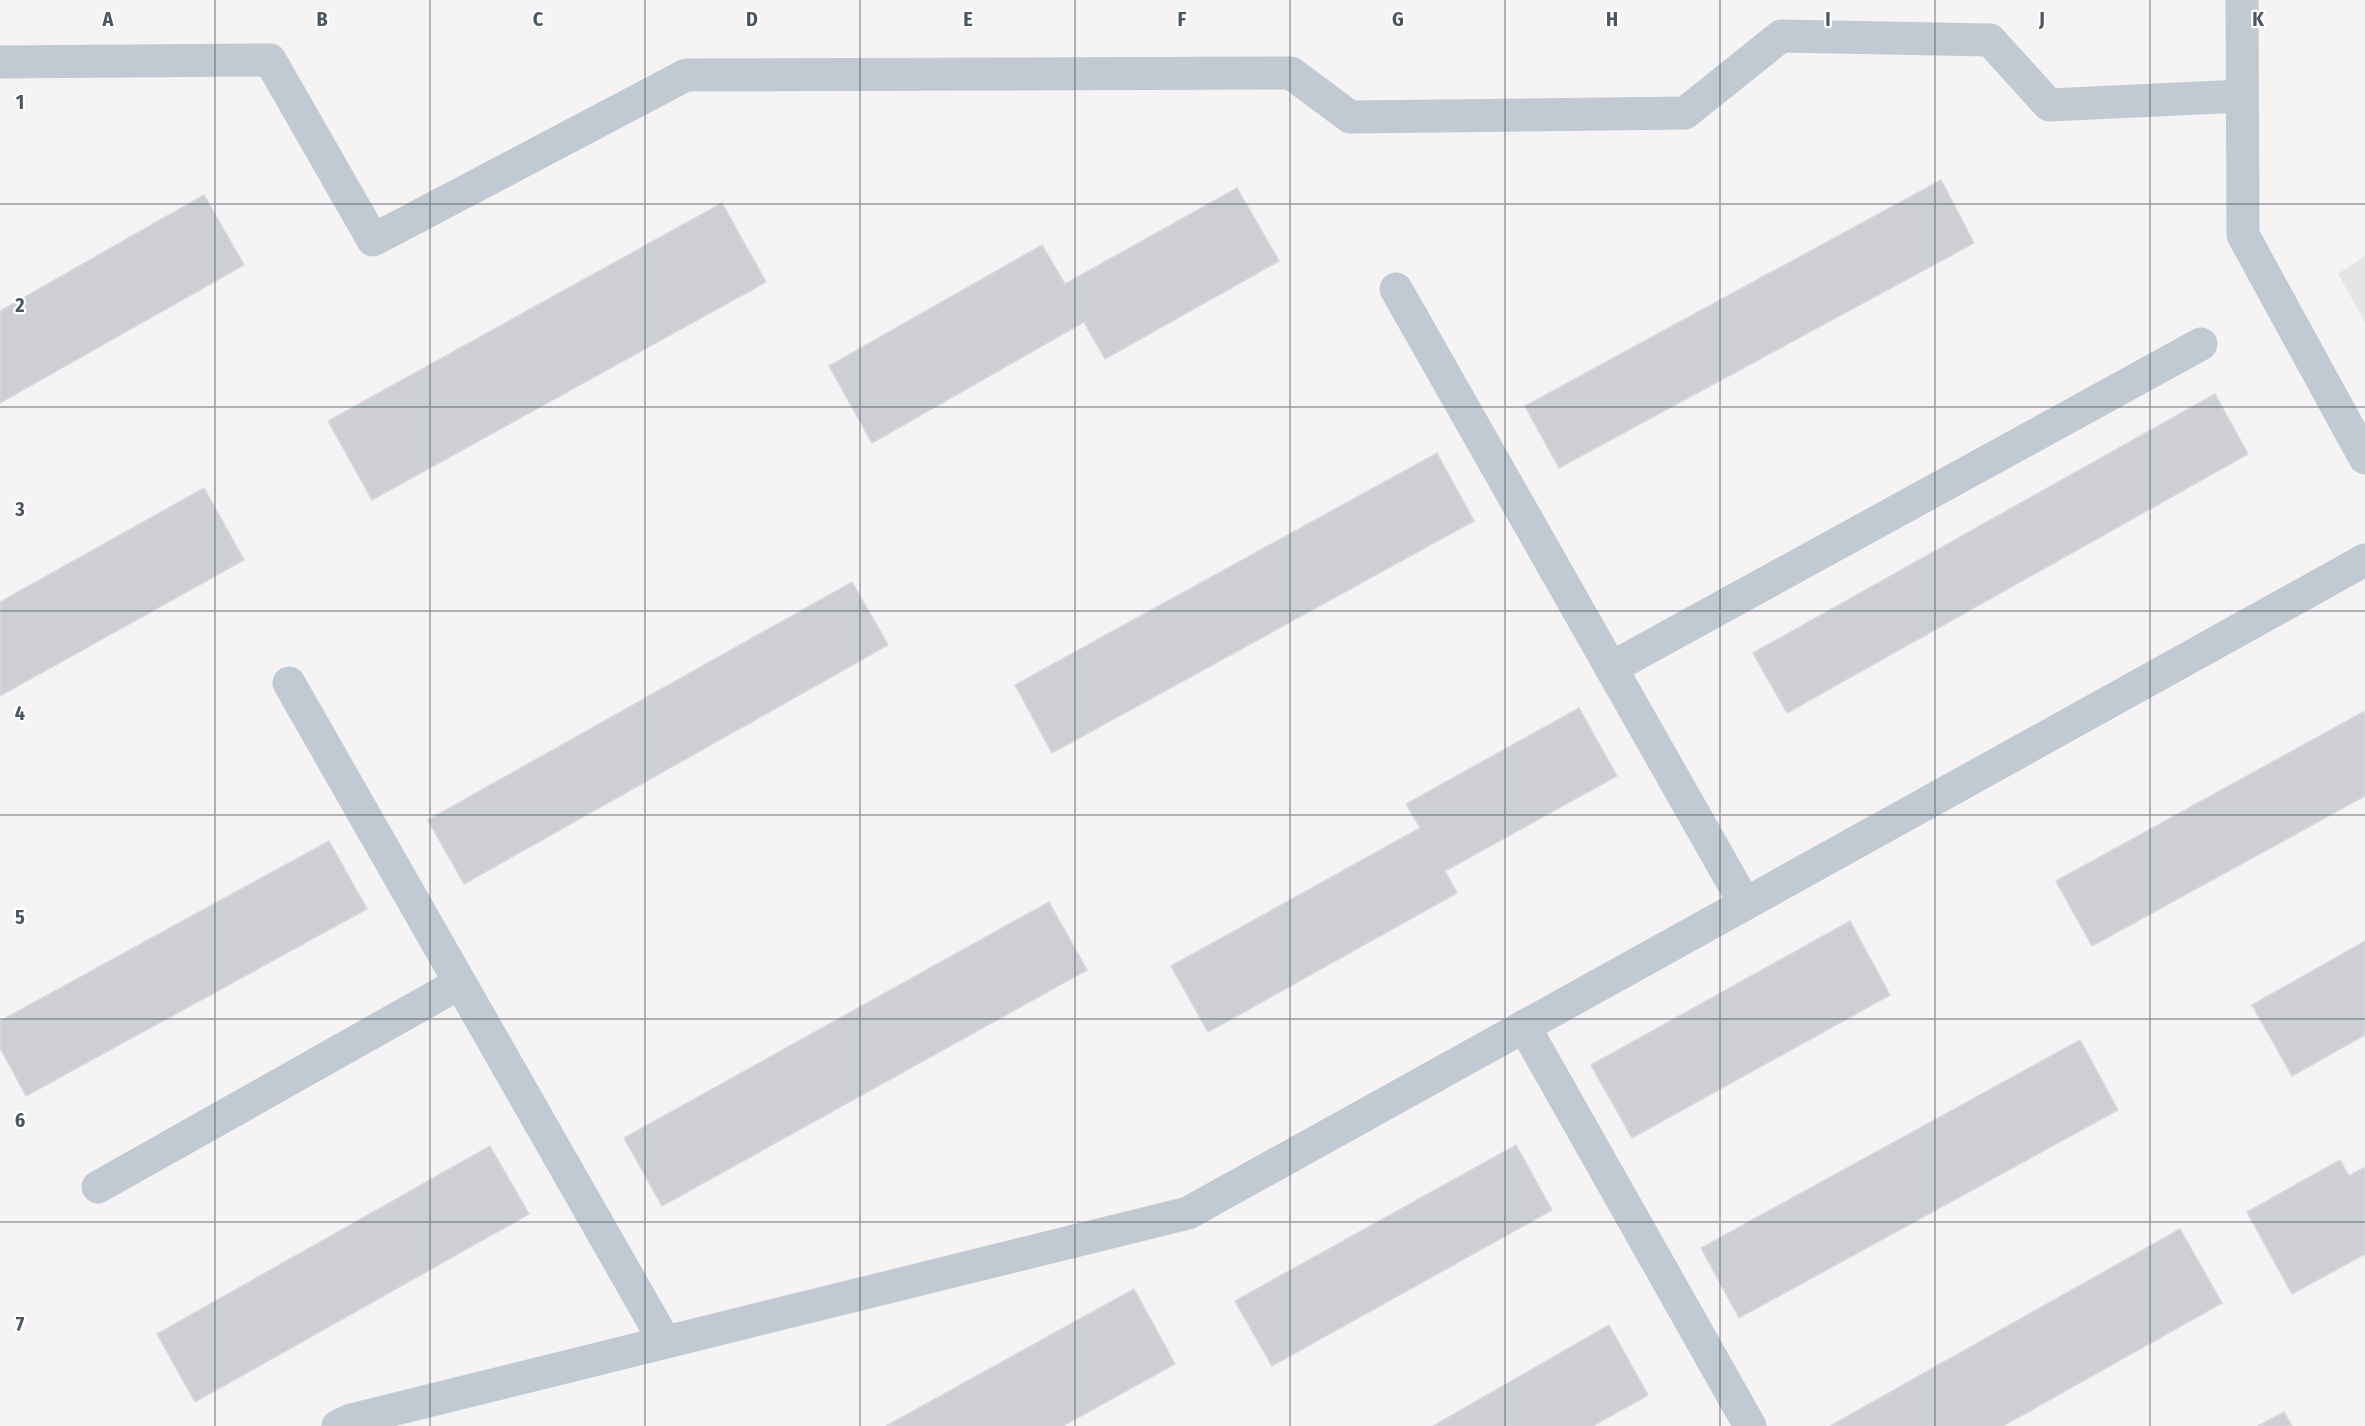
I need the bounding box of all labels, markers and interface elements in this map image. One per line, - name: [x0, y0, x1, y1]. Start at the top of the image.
- text: A: [102, 7, 115, 31]
- text: B: [316, 7, 328, 31]
- text: C: [533, 7, 544, 31]
- text: D: [746, 7, 758, 31]
- text: E: [963, 7, 973, 31]
- text: F: [1178, 7, 1187, 31]
- text: G: [1392, 7, 1404, 31]
- text: H: [1606, 7, 1618, 31]
- text: I: [1825, 7, 1831, 31]
- text: J: [2038, 7, 2045, 31]
- text: K: [2252, 7, 2264, 31]
- text: 1: [16, 90, 24, 114]
- text: 2: [14, 293, 25, 317]
- text: 3: [14, 497, 25, 521]
- text: 4: [15, 701, 25, 725]
- text: 5: [15, 905, 25, 929]
- text: 6: [15, 1108, 25, 1132]
- text: 7: [16, 1312, 25, 1336]

